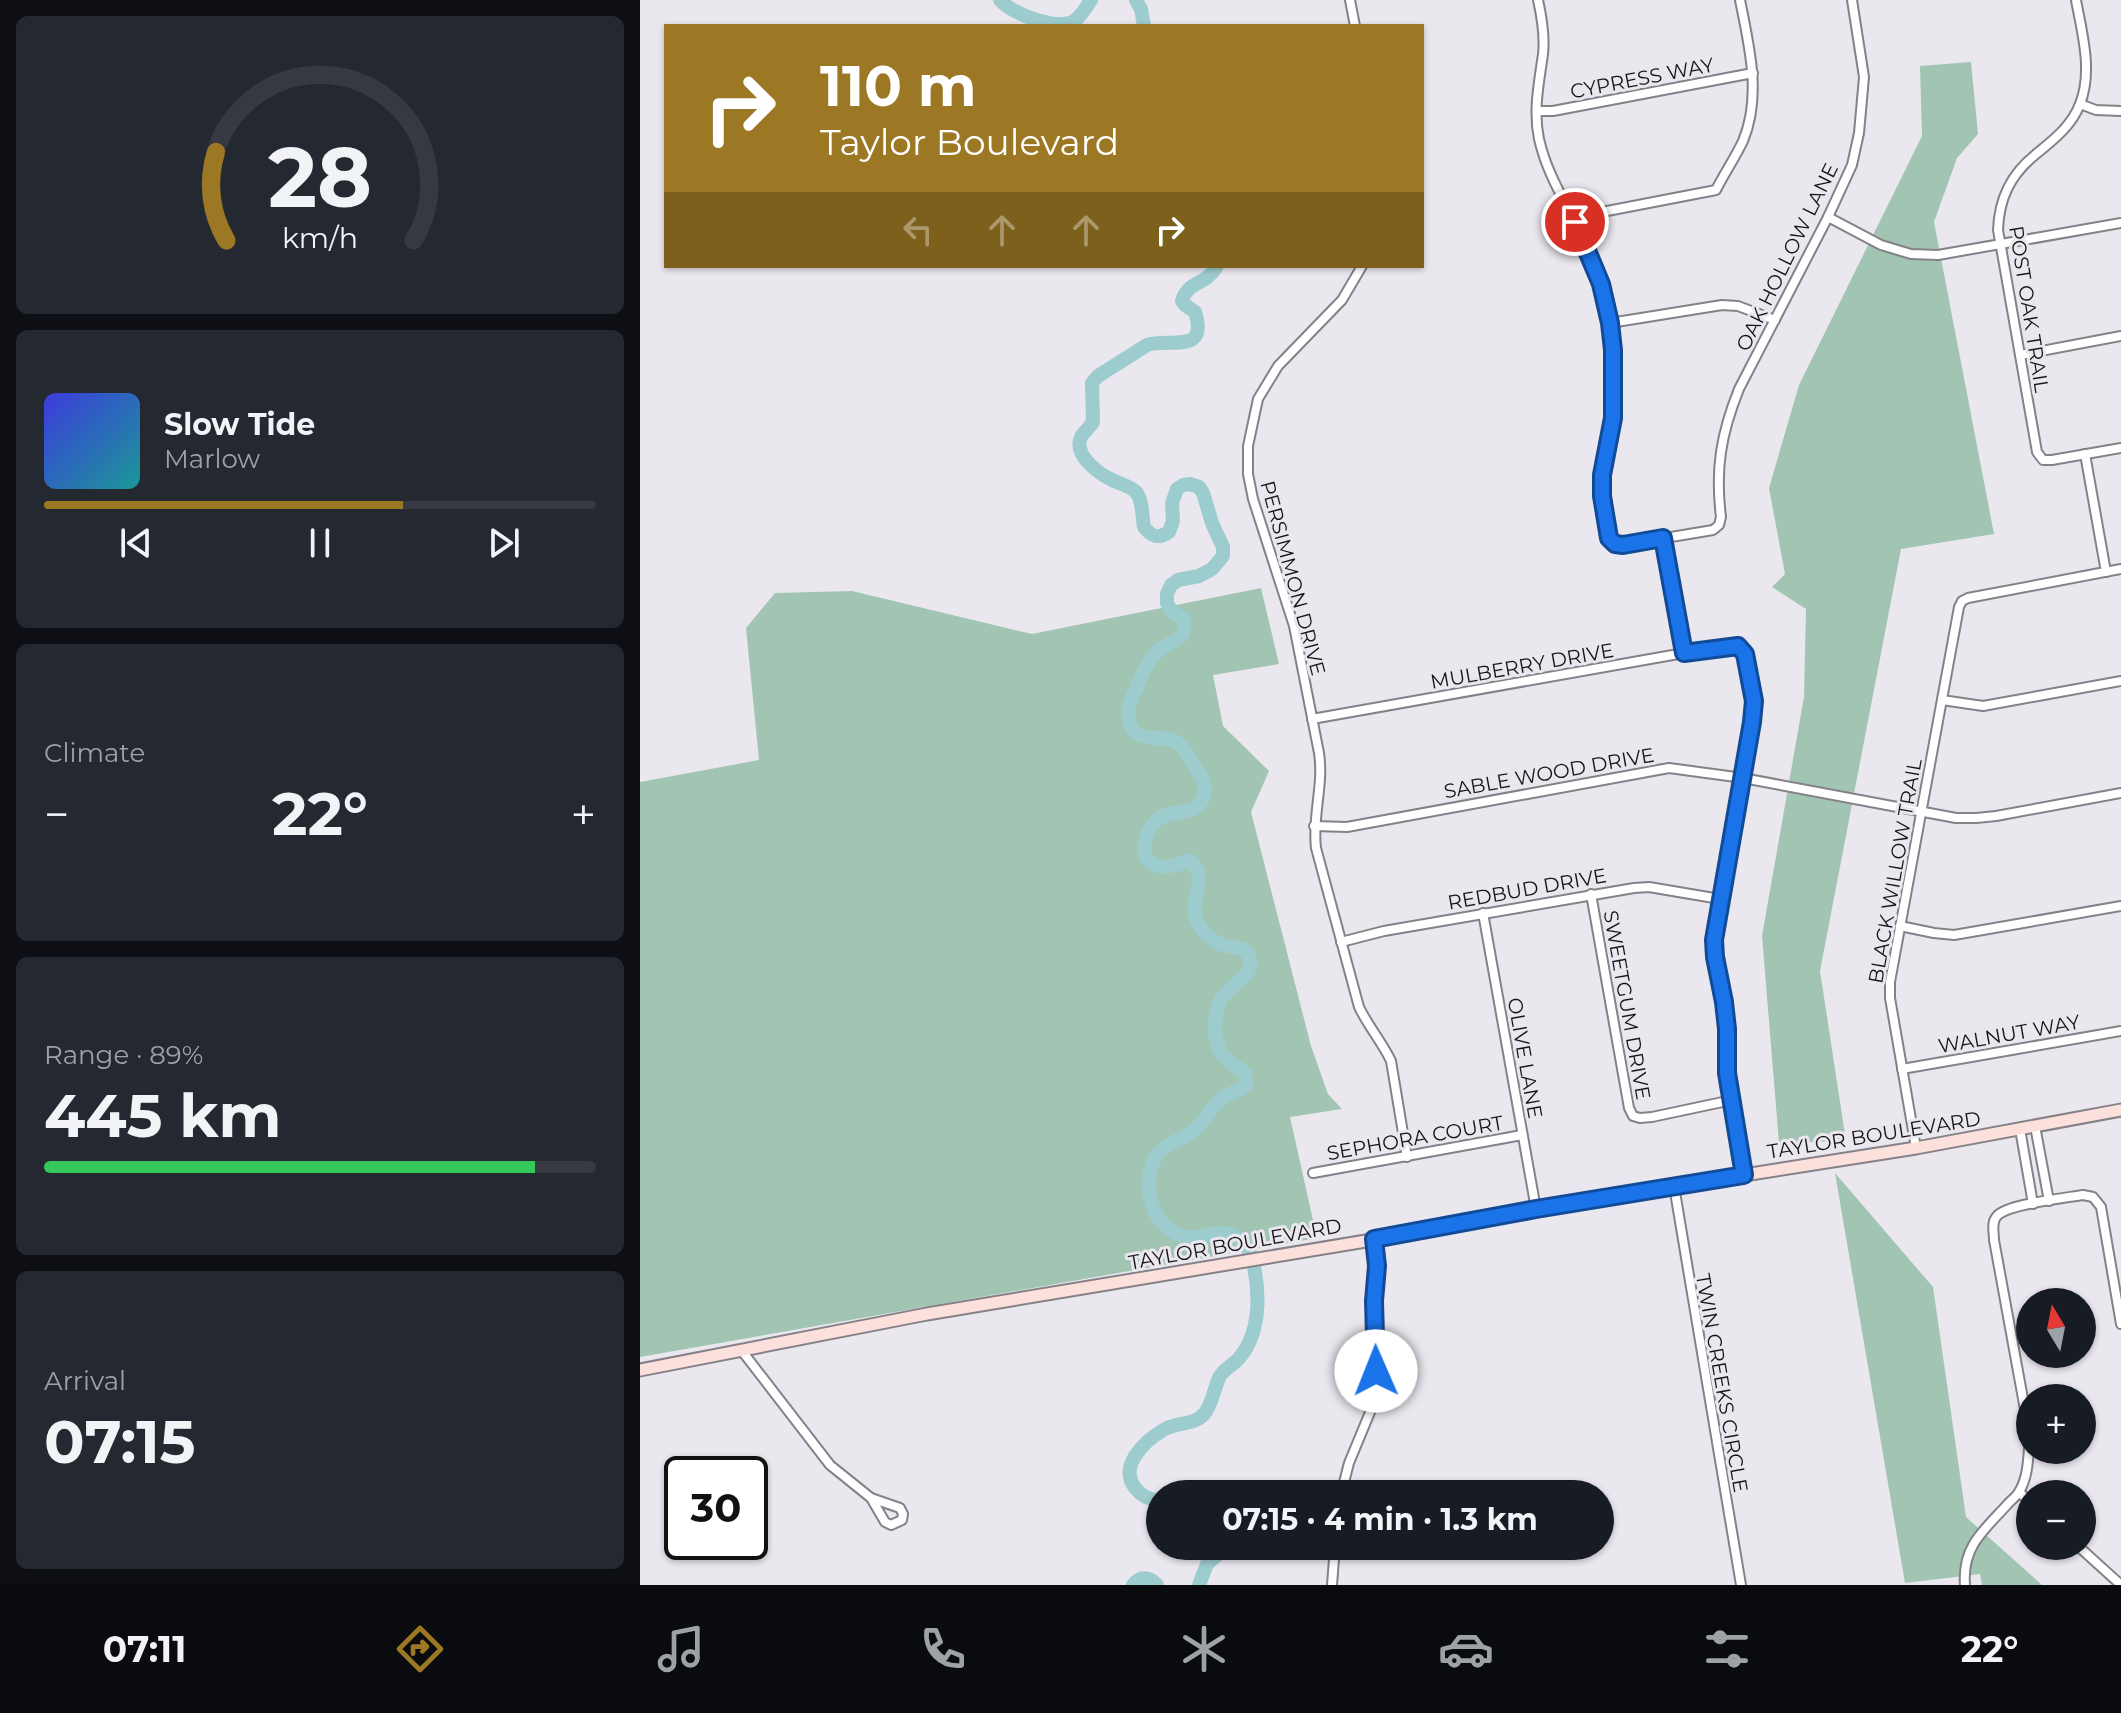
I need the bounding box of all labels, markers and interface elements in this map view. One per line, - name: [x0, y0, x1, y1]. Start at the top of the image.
- text: 110 m: [820, 52, 977, 120]
- street label: CYPRESS WAY: [1568, 52, 1716, 104]
- icon: right: [688, 56, 792, 160]
- text: Taylor Boulevard: [820, 120, 1119, 164]
- text: 28: [268, 125, 372, 227]
- street label: OAK HOLLOW LANE: [1731, 159, 1843, 355]
- pin: [1541, 188, 1609, 256]
- icon: arrive: [1553, 200, 1597, 244]
- icon: left: [896, 208, 940, 252]
- icon: ahead: [980, 208, 1024, 252]
- icon: ahead: [1064, 208, 1108, 252]
- icon: right: [1148, 208, 1192, 252]
- text: km/h: [282, 220, 358, 255]
- street label: POST OAK TRAIL: [2004, 224, 2054, 394]
- text: Slow Tide: [164, 406, 315, 443]
- text: Marlow: [164, 443, 260, 475]
- street label: PERSIMMON DRIVE: [1255, 478, 1331, 678]
- icon: previous: [114, 521, 158, 565]
- icon: pause: [298, 521, 342, 565]
- icon: next: [482, 521, 526, 565]
- street label: MULBERRY DRIVE: [1429, 638, 1615, 694]
- text: Climate: [44, 737, 145, 769]
- street label: SABLE WOOD DRIVE: [1442, 743, 1656, 803]
- street label: BLACK WILLOW TRAIL: [1863, 757, 1927, 985]
- text: 22°: [272, 777, 368, 850]
- text: −: [44, 787, 69, 841]
- text: +: [571, 787, 596, 841]
- street label: REDBUD DRIVE: [1446, 863, 1608, 915]
- street label: SWEETGUM DRIVE: [1599, 909, 1655, 1101]
- street label: OLIVE LANE: [1503, 996, 1547, 1120]
- street label: WALNUT WAY: [1936, 1010, 2082, 1058]
- text: Range · 89%: [44, 1039, 203, 1071]
- text: 445 km: [44, 1079, 281, 1152]
- street label: TAYLOR BOULEVARD: [1766, 1106, 1982, 1164]
- street label: SEPHORA COURT: [1325, 1111, 1506, 1165]
- street label: TAYLOR BOULEVARD: [1127, 1213, 1343, 1275]
- street label: TWIN CREEKS CIRCLE: [1691, 1272, 1753, 1494]
- north arrow: [2016, 1288, 2096, 1368]
- map controls: [2016, 1288, 2096, 1560]
- position arrow: [1334, 1329, 1418, 1413]
- text: Arrival: [44, 1365, 126, 1397]
- button: +: [2016, 1384, 2096, 1464]
- text: 07:15: [44, 1405, 195, 1478]
- speed limit sign: 30: [664, 1456, 768, 1560]
- button: −: [2016, 1480, 2096, 1560]
- text: 07:15 · 4 min · 1.3 km: [1222, 1501, 1538, 1538]
- icon: directions: [392, 1621, 448, 1677]
- icon: music: [653, 1621, 709, 1677]
- icon: phone: [915, 1621, 971, 1677]
- icon: climate: [1176, 1621, 1232, 1677]
- icon: car: [1438, 1621, 1494, 1677]
- icon: filters: [1699, 1621, 1755, 1677]
- text: 07:11: [103, 1627, 186, 1671]
- text: 22°: [1961, 1627, 2018, 1671]

